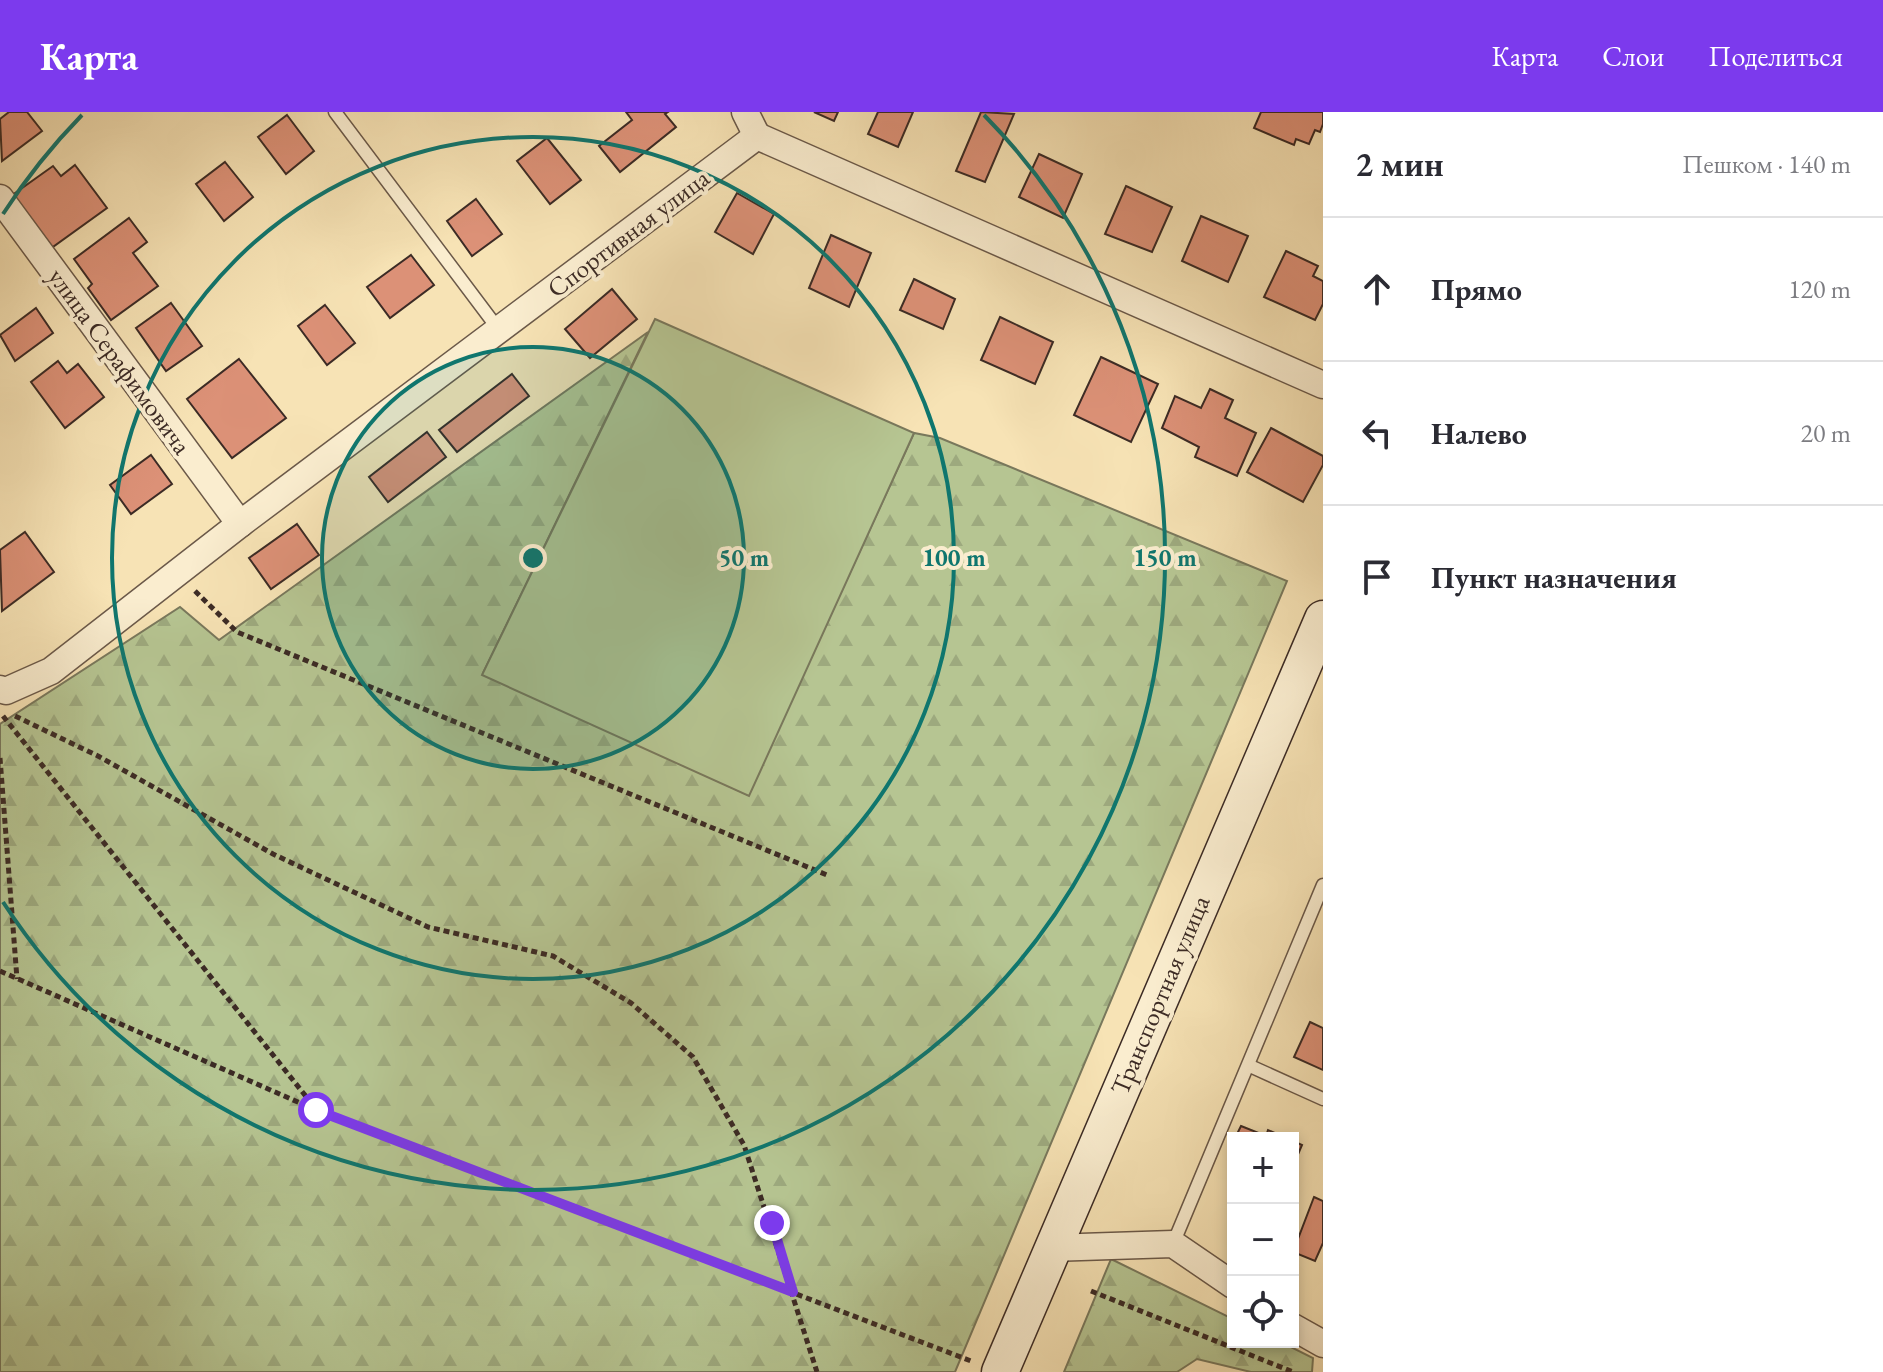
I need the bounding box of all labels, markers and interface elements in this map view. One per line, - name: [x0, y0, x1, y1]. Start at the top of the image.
- text: Карта: [40, 32, 138, 81]
- text: Карта: [1491, 38, 1558, 74]
- text: Слои: [1602, 38, 1664, 74]
- text: Поделиться: [1708, 38, 1843, 74]
- text: 2 мин: [1355, 142, 1444, 186]
- text: Пешком · 140 m: [1682, 147, 1851, 181]
- street label: Спортивная улица: [540, 160, 716, 305]
- street label: улица Серафимовича: [41, 261, 200, 462]
- icon: ahead: [1355, 267, 1399, 311]
- text: Прямо: [1431, 270, 1522, 309]
- text: 120 m: [1788, 272, 1851, 306]
- icon: left: [1355, 411, 1399, 455]
- text: Налево: [1431, 414, 1527, 453]
- text: 20 m: [1801, 416, 1851, 450]
- text: 50 m: [719, 542, 769, 573]
- text: 100 m: [922, 542, 986, 573]
- text: 150 m: [1133, 542, 1197, 573]
- centre of rings: [519, 544, 547, 572]
- icon: arrive: [1355, 555, 1399, 599]
- text: Пункт назначения: [1431, 558, 1677, 597]
- street label: Транспортная улица: [1103, 890, 1218, 1100]
- route start: [298, 1092, 334, 1128]
- map controls: [1227, 1132, 1299, 1348]
- button: +: [1227, 1132, 1299, 1204]
- button: −: [1227, 1204, 1299, 1276]
- route end: [754, 1205, 790, 1241]
- button: locate: [1227, 1276, 1299, 1348]

